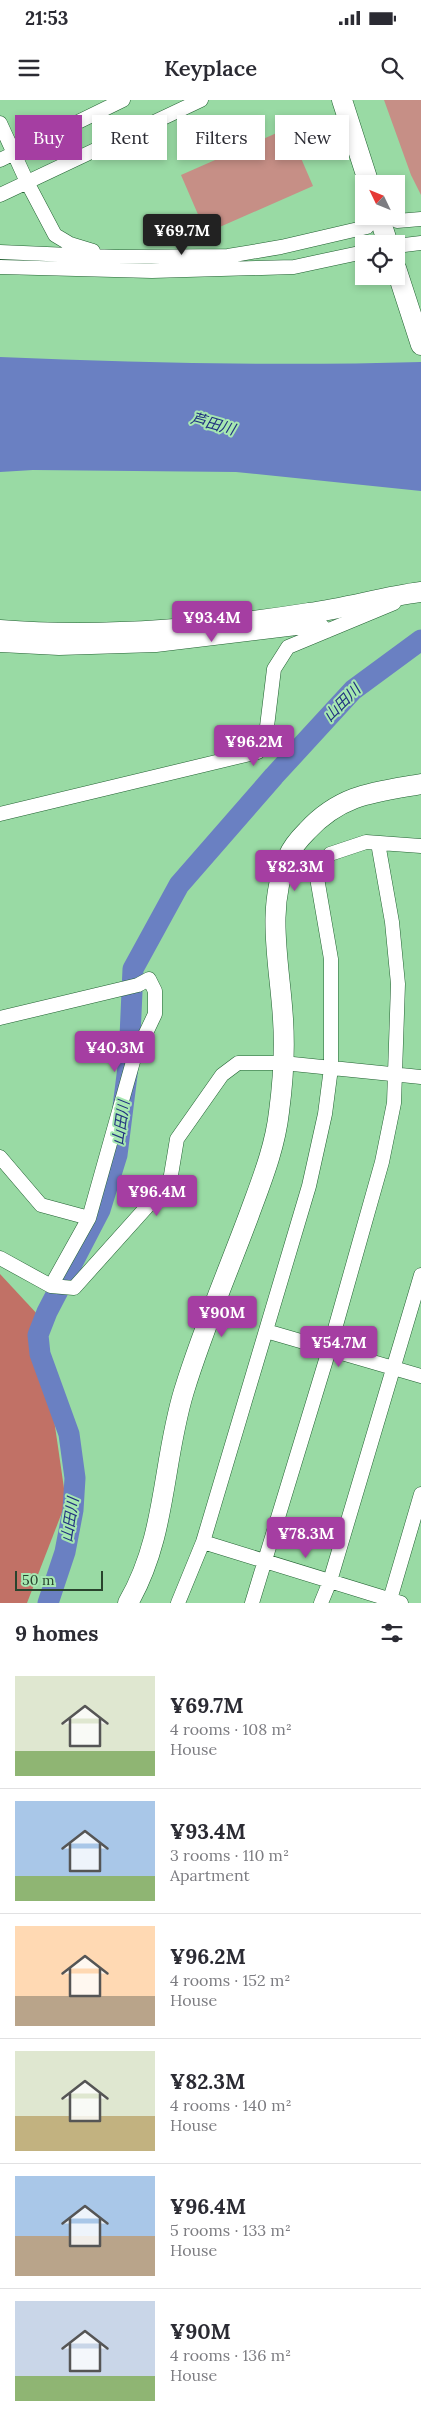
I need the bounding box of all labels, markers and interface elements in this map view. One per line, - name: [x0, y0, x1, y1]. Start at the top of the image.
- text: 21:53: [25, 6, 69, 30]
- icon: menu: [15, 54, 43, 82]
- text: Keyplace: [164, 54, 257, 82]
- icon: search: [378, 54, 406, 82]
- chip: Buy: [15, 115, 82, 160]
- chip: Rent: [92, 115, 167, 160]
- chip: Filters: [177, 115, 265, 160]
- chip: New: [275, 115, 349, 160]
- north arrow: [355, 175, 405, 225]
- map controls: [355, 175, 405, 285]
- pin: ¥69.7M: [141, 214, 223, 256]
- text: ¥69.7M: [154, 220, 210, 240]
- button: locate: [355, 235, 405, 285]
- water label: 芦田川: [189, 408, 239, 439]
- pin: ¥93.4M: [171, 600, 253, 643]
- text: ¥93.4M: [183, 607, 241, 627]
- water label: 山田川: [319, 679, 366, 725]
- pin: ¥96.2M: [213, 724, 295, 767]
- text: ¥96.2M: [225, 731, 283, 751]
- pin: ¥82.3M: [254, 850, 336, 892]
- text: ¥82.3M: [266, 856, 324, 876]
- pin: ¥40.3M: [74, 1030, 156, 1073]
- text: ¥40.3M: [86, 1037, 144, 1057]
- water label: 山田川: [108, 1097, 133, 1147]
- pin: ¥96.4M: [116, 1174, 198, 1217]
- text: ¥96.4M: [128, 1181, 186, 1201]
- pin: ¥90M: [192, 1296, 252, 1338]
- text: ¥90M: [199, 1302, 245, 1322]
- pin: ¥54.7M: [298, 1326, 380, 1368]
- text: ¥54.7M: [311, 1332, 367, 1352]
- water label: 山田川: [57, 1494, 83, 1544]
- pin: ¥78.3M: [265, 1516, 347, 1559]
- text: ¥78.3M: [278, 1523, 334, 1543]
- scale bar: [15, 1568, 102, 1591]
- text: 50 m: [22, 1571, 55, 1589]
- icon: filters: [378, 1619, 406, 1647]
- text: 9 homes: [15, 1620, 98, 1647]
- text: ¥69.7M: [170, 1692, 244, 1719]
- icon: home: [55, 1696, 115, 1756]
- text: 4 rooms · 108 m²: [170, 1719, 292, 1739]
- text: House: [170, 1739, 217, 1759]
- text: ¥93.4M: [170, 1818, 246, 1845]
- icon: home: [55, 1821, 115, 1881]
- text: 3 rooms · 110 m²: [170, 1845, 289, 1865]
- text: Apartment: [170, 1865, 250, 1885]
- text: ¥96.2M: [170, 1943, 246, 1970]
- icon: home: [55, 1946, 115, 2006]
- text: 4 rooms · 152 m²: [170, 1970, 290, 1990]
- text: House: [170, 1990, 217, 2010]
- text: ¥82.3M: [170, 2068, 245, 2095]
- icon: home: [55, 2071, 115, 2131]
- text: 4 rooms · 140 m²: [170, 2095, 292, 2115]
- text: House: [170, 2115, 217, 2135]
- text: ¥96.4M: [170, 2193, 246, 2220]
- icon: home: [55, 2196, 115, 2256]
- text: 5 rooms · 133 m²: [170, 2220, 291, 2240]
- text: House: [170, 2240, 217, 2260]
- text: ¥90M: [170, 2318, 231, 2345]
- icon: home: [55, 2321, 115, 2381]
- text: 4 rooms · 136 m²: [170, 2345, 291, 2365]
- text: House: [170, 2365, 217, 2385]

